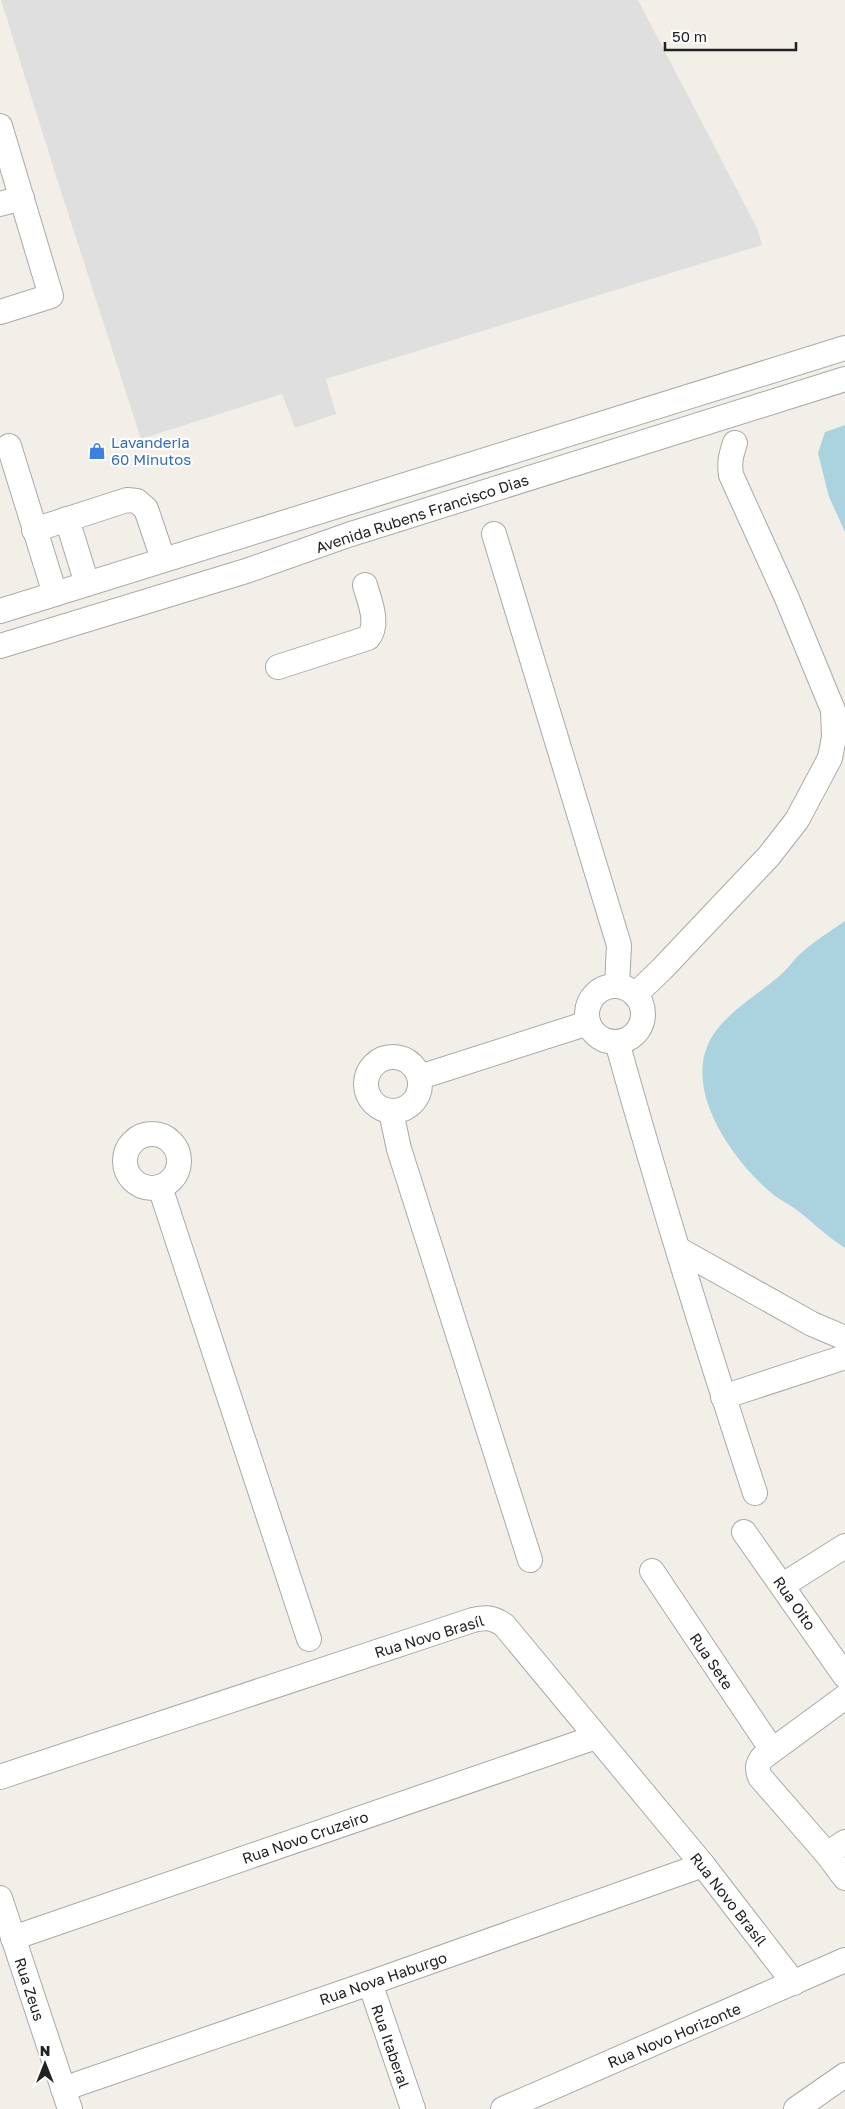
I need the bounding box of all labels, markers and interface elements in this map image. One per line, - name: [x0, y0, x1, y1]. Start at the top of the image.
- scale bar: [665, 20, 796, 52]
- text: 50 m: [672, 27, 707, 45]
- place label: Lavanderia 60 Minutos: [111, 433, 191, 468]
- shop icon: Lavanderia 60 Minutos: [87, 441, 107, 461]
- street label: Avenida Rubens Francisco Dias: [313, 470, 531, 556]
- street label: Rua Oito: [770, 1573, 820, 1633]
- street label: Rua Novo Brasíl: [372, 1611, 486, 1661]
- street label: Rua Sete: [687, 1629, 738, 1693]
- street label: Rua Novo Cruzeiro: [239, 1807, 371, 1867]
- street label: Rua Novo Brasíl: [687, 1849, 771, 1949]
- street label: Rua Nova Haburgo: [317, 1948, 449, 2008]
- street label: Rua Zeus: [11, 1955, 49, 2023]
- street label: Rua Novo Horizonte: [605, 1999, 744, 2071]
- street label: Rua Itaberal: [368, 2002, 414, 2090]
- north arrow: [20, 2039, 70, 2089]
- text: N: [40, 2042, 50, 2059]

